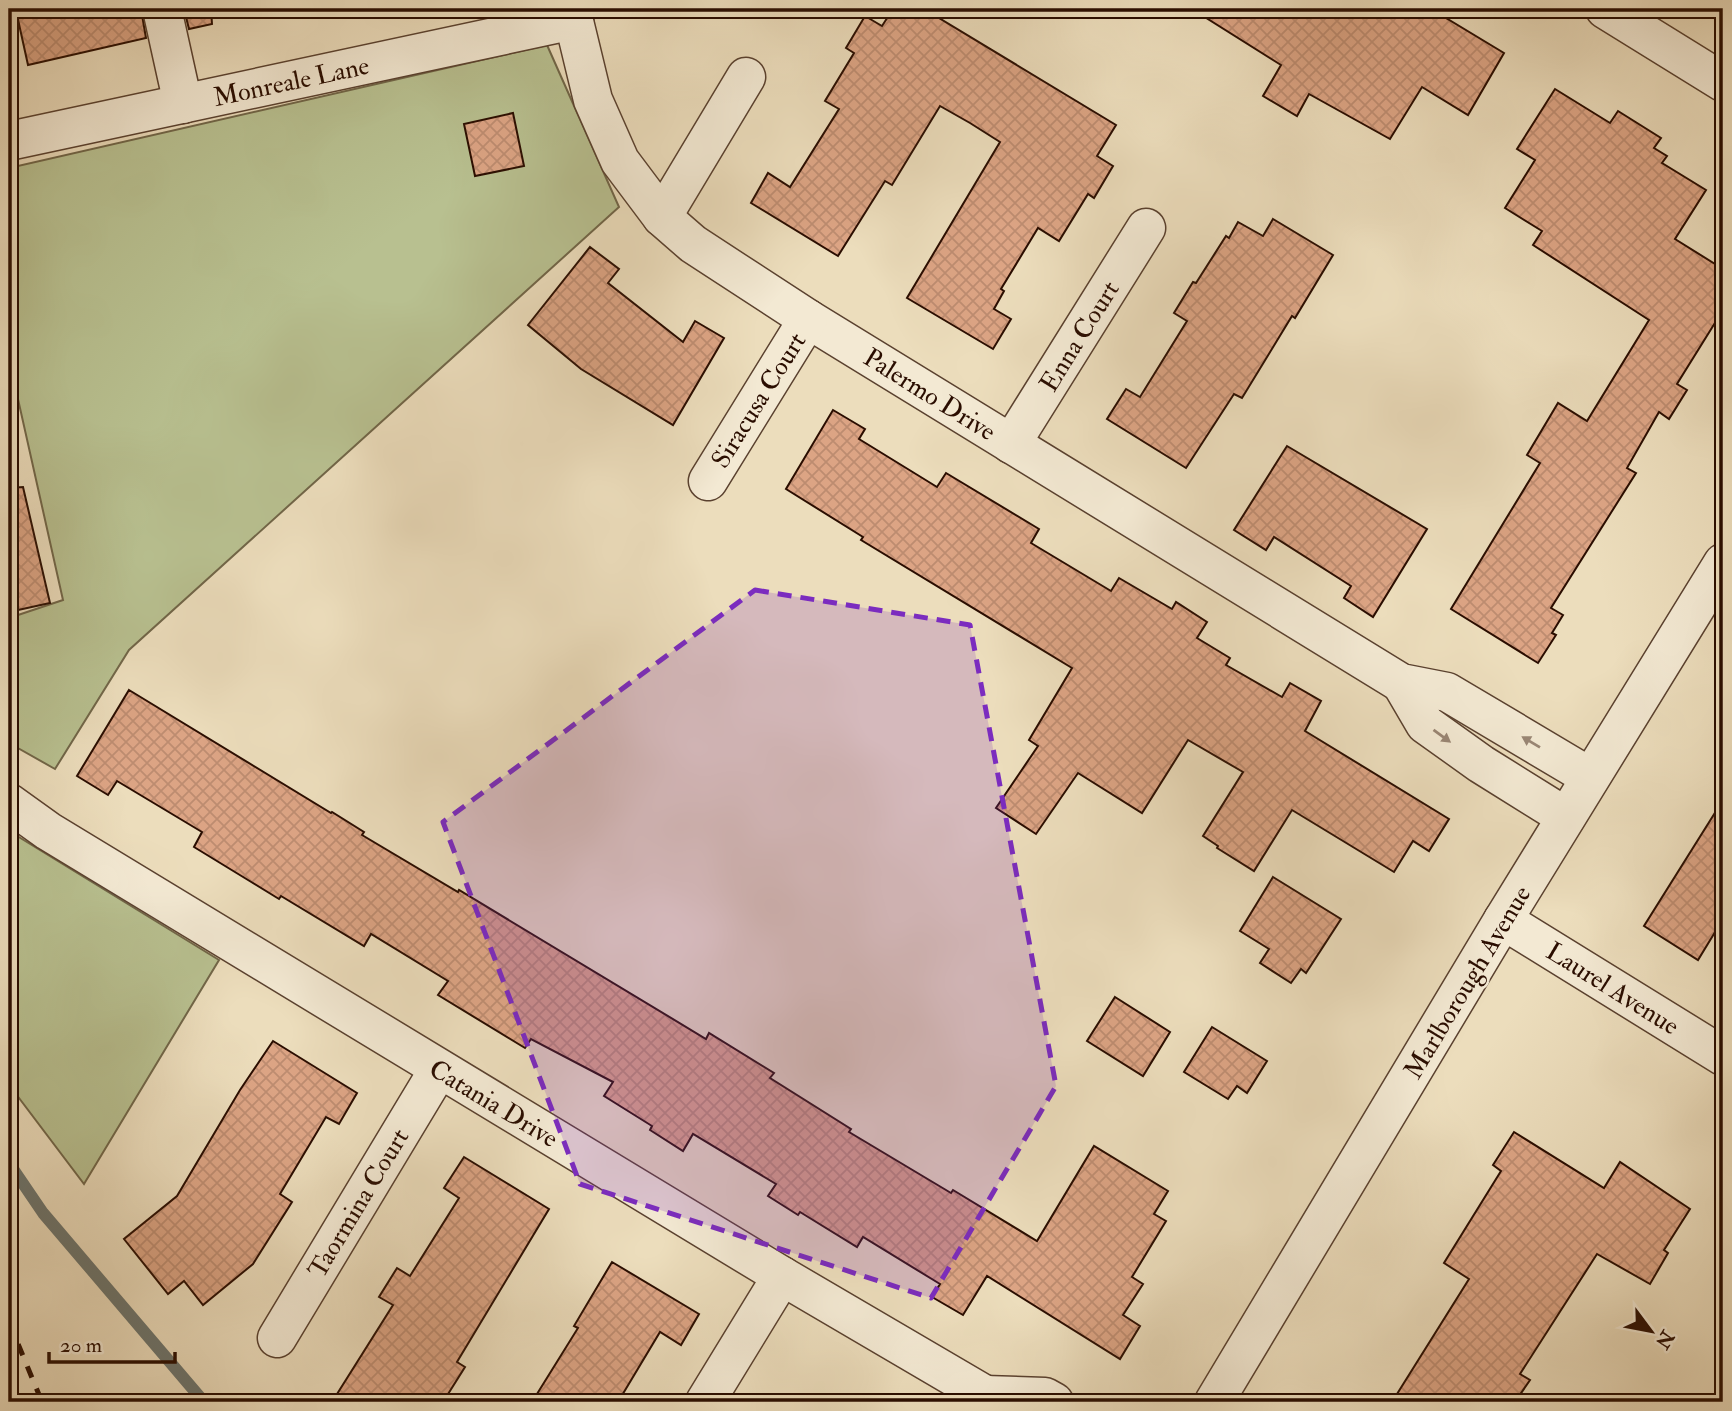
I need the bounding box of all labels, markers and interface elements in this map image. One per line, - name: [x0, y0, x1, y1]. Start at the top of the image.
- street label: Monreale Lane: [210, 50, 372, 114]
- street label: Enna Court: [1033, 275, 1126, 398]
- street label: Siracusa Court: [705, 327, 813, 474]
- street label: Palermo Drive: [857, 342, 1002, 448]
- one-way arrow: [1433, 729, 1451, 743]
- one-way arrow: [1522, 736, 1541, 749]
- street label: Marlborough Avenue: [1398, 880, 1538, 1085]
- street label: Laurel Avenue: [1540, 935, 1685, 1042]
- street label: Catania Drive: [423, 1053, 564, 1155]
- street label: Taormina Court: [302, 1123, 416, 1284]
- north arrow: [1616, 1296, 1686, 1366]
- scale bar: [49, 1320, 175, 1364]
- text: N: [1649, 1325, 1680, 1354]
- text: 20 m: [60, 1332, 102, 1359]

